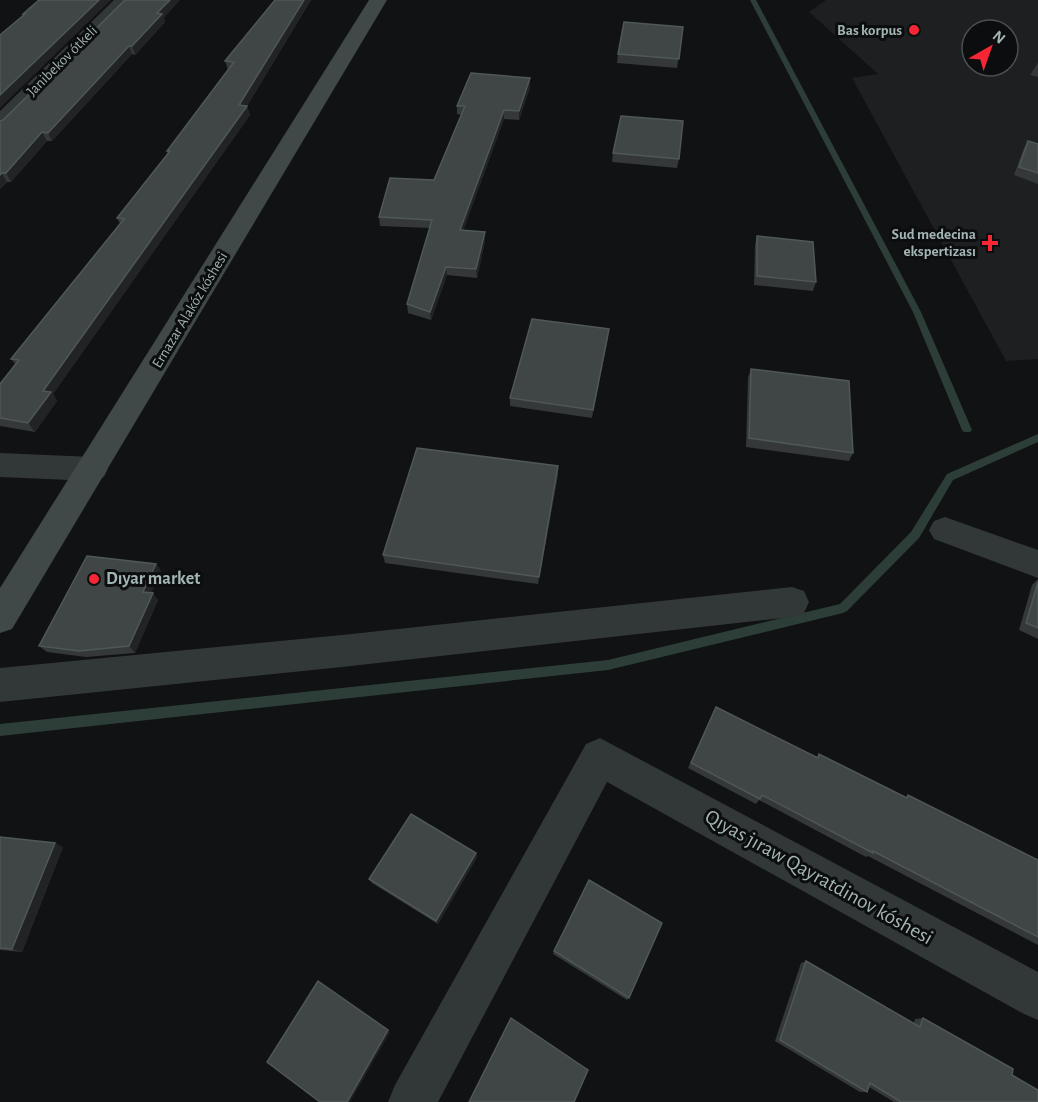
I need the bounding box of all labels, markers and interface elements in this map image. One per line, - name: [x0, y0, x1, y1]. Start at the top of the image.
- north arrow: [960, 18, 1020, 78]
- street label: Janibekov ótkeli: [24, 23, 100, 99]
- place label: Bas korpus: [837, 23, 902, 38]
- marker: Bas korpus: [907, 23, 921, 37]
- text: N: [990, 28, 1008, 47]
- place label: Sud medecina ekspertizası: [892, 227, 976, 259]
- marker: Sud medecina ekspertizası: [981, 234, 999, 252]
- street label: Ernazar Alakóz kóshesi: [150, 250, 230, 370]
- place label: Dıyar market: [106, 570, 200, 588]
- marker: Dıyar market: [87, 572, 101, 586]
- street label: Qıyas jıraw Qayratdinov kóshesi: [702, 806, 936, 948]

